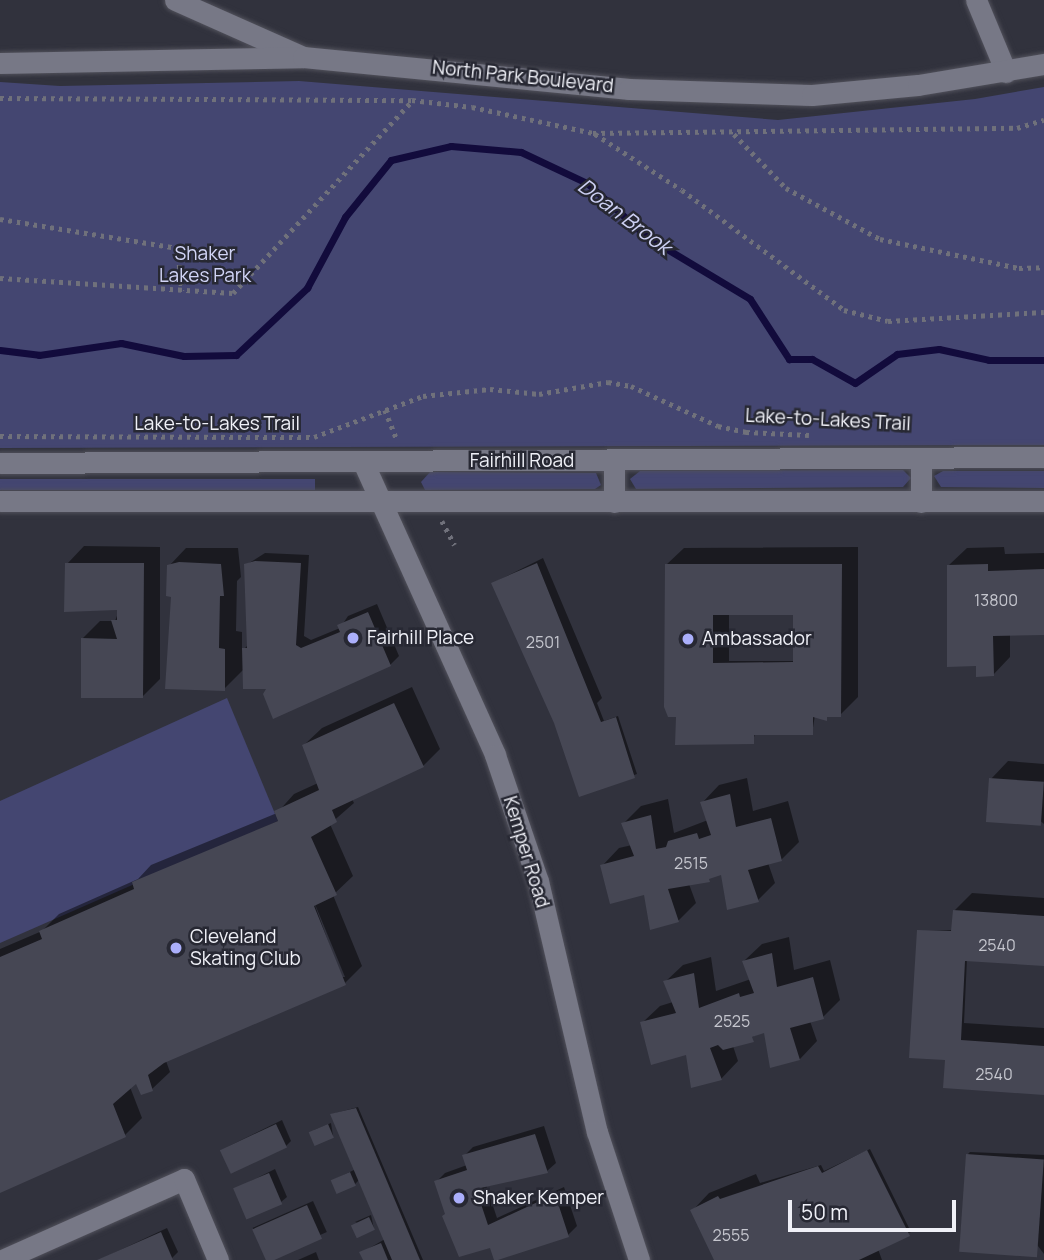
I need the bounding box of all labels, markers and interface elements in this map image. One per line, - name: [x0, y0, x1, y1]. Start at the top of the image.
- street label: North Park Boulevard: [431, 56, 615, 98]
- water label: Doan Brook: [573, 173, 677, 259]
- park label: Shaker Lakes Park: [159, 243, 251, 287]
- street label: Lake-to-Lakes Trail: [745, 404, 911, 436]
- street label: Lake-to-Lakes Trail: [134, 413, 300, 435]
- street label: Fairhill Road: [470, 450, 574, 472]
- house number: 13800: [974, 590, 1018, 610]
- place label: Fairhill Place: [367, 627, 474, 649]
- place label: Ambassador: [702, 628, 812, 650]
- marker: Fairhill Place: [345, 630, 361, 646]
- marker: Ambassador: [680, 631, 696, 647]
- house number: 2501: [526, 632, 560, 652]
- street label: Kemper Road: [498, 793, 554, 911]
- house number: 2515: [674, 853, 708, 873]
- place label: Cleveland Skating Club: [190, 926, 301, 970]
- house number: 2540: [978, 935, 1016, 955]
- marker: Cleveland Skating Club: [168, 940, 184, 956]
- house number: 2525: [714, 1011, 750, 1031]
- house number: 2540: [975, 1064, 1013, 1084]
- scale bar: [792, 1186, 960, 1230]
- place label: Shaker Kemper: [473, 1187, 604, 1209]
- marker: Shaker Kemper: [451, 1190, 467, 1206]
- text: 50 m: [801, 1198, 848, 1226]
- house number: 2555: [713, 1225, 749, 1245]

